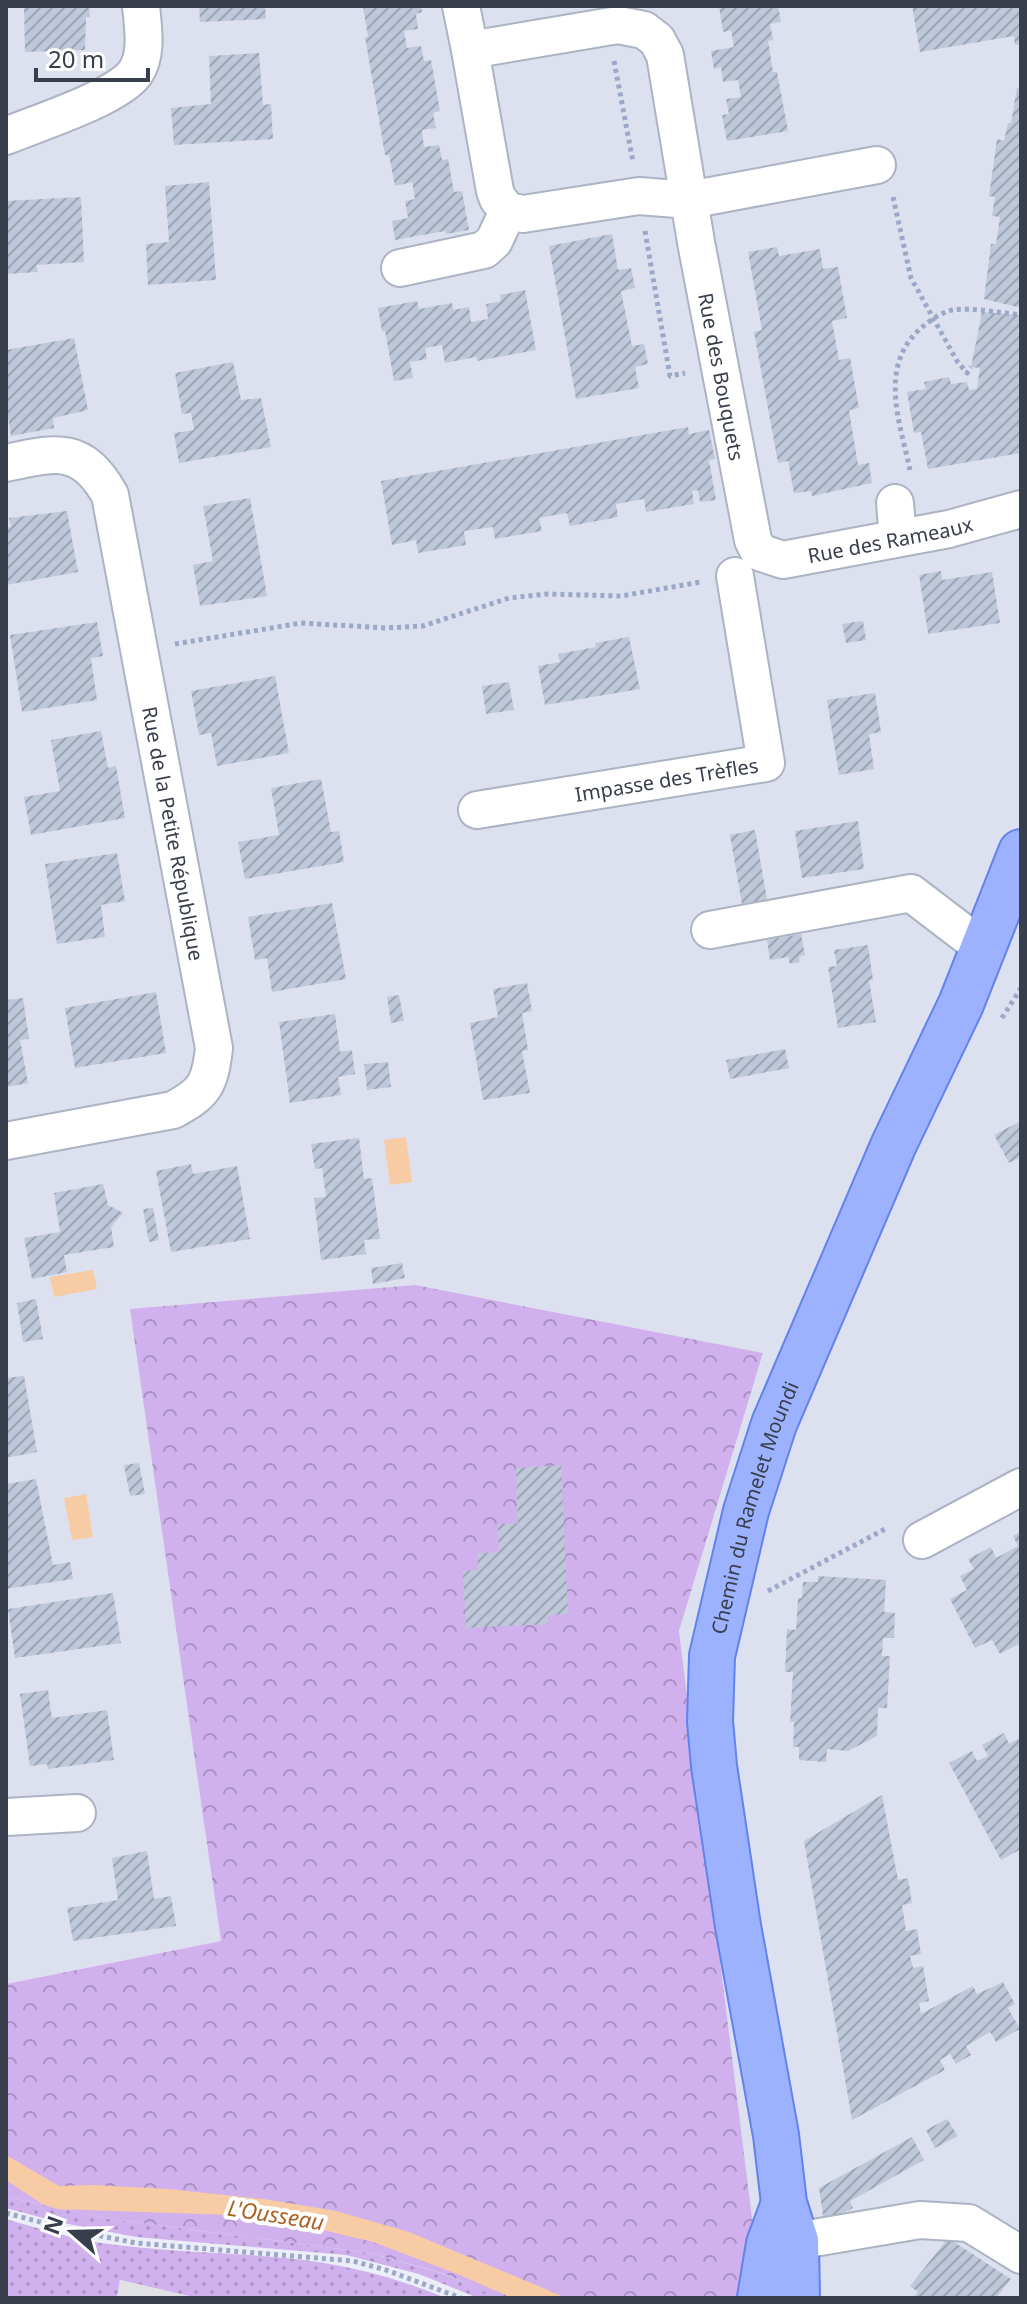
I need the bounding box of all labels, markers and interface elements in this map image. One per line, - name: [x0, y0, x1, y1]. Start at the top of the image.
- scale bar: [36, 32, 148, 82]
- text: 20 m: [48, 42, 104, 75]
- street label: Rue des Bouquets: [693, 291, 751, 463]
- street label: Rue des Rameaux: [805, 510, 976, 569]
- street label: Rue de la Petite République: [137, 704, 211, 963]
- street label: Impasse des Trèfles: [573, 751, 760, 807]
- street label: Chemin du Ramelet Moundi: [704, 1377, 804, 1637]
- north arrow: [32, 2192, 112, 2272]
- water label: L'Ousseau: [226, 2192, 327, 2236]
- text: N: [35, 2211, 69, 2238]

